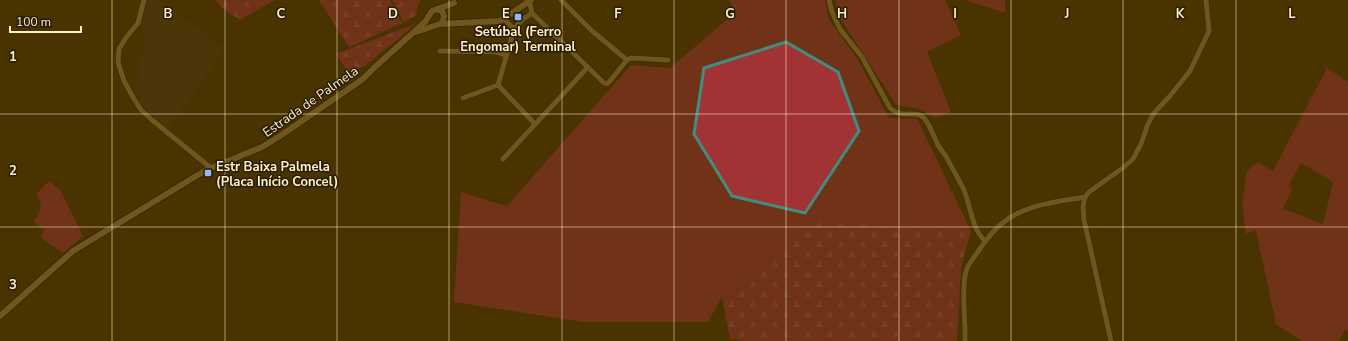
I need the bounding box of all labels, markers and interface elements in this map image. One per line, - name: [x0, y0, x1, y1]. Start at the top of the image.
- text: B: [164, 5, 173, 23]
- text: C: [277, 5, 286, 23]
- text: D: [388, 5, 398, 23]
- text: E: [502, 5, 510, 23]
- text: F: [614, 5, 622, 23]
- text: G: [725, 5, 735, 23]
- text: H: [837, 5, 847, 23]
- text: I: [953, 5, 957, 23]
- text: J: [1064, 5, 1069, 23]
- text: K: [1176, 5, 1185, 23]
- text: L: [1288, 5, 1296, 23]
- scale bar: [10, 8, 81, 34]
- marker: Setúbal (Ferro Engomar) Terminal: [513, 12, 523, 22]
- text: 100 m: [16, 14, 51, 30]
- place label: Setúbal (Ferro Engomar) Terminal: [460, 23, 577, 56]
- text: 1: [9, 48, 17, 66]
- street label: Estrada de Palmela: [259, 62, 362, 142]
- place label: Estr Baixa Palmela (Placa Início Concel): [216, 158, 338, 191]
- text: 2: [9, 162, 17, 180]
- marker: Estr Baixa Palmela (Placa Início Concel): [203, 168, 213, 178]
- text: 3: [9, 276, 17, 294]

